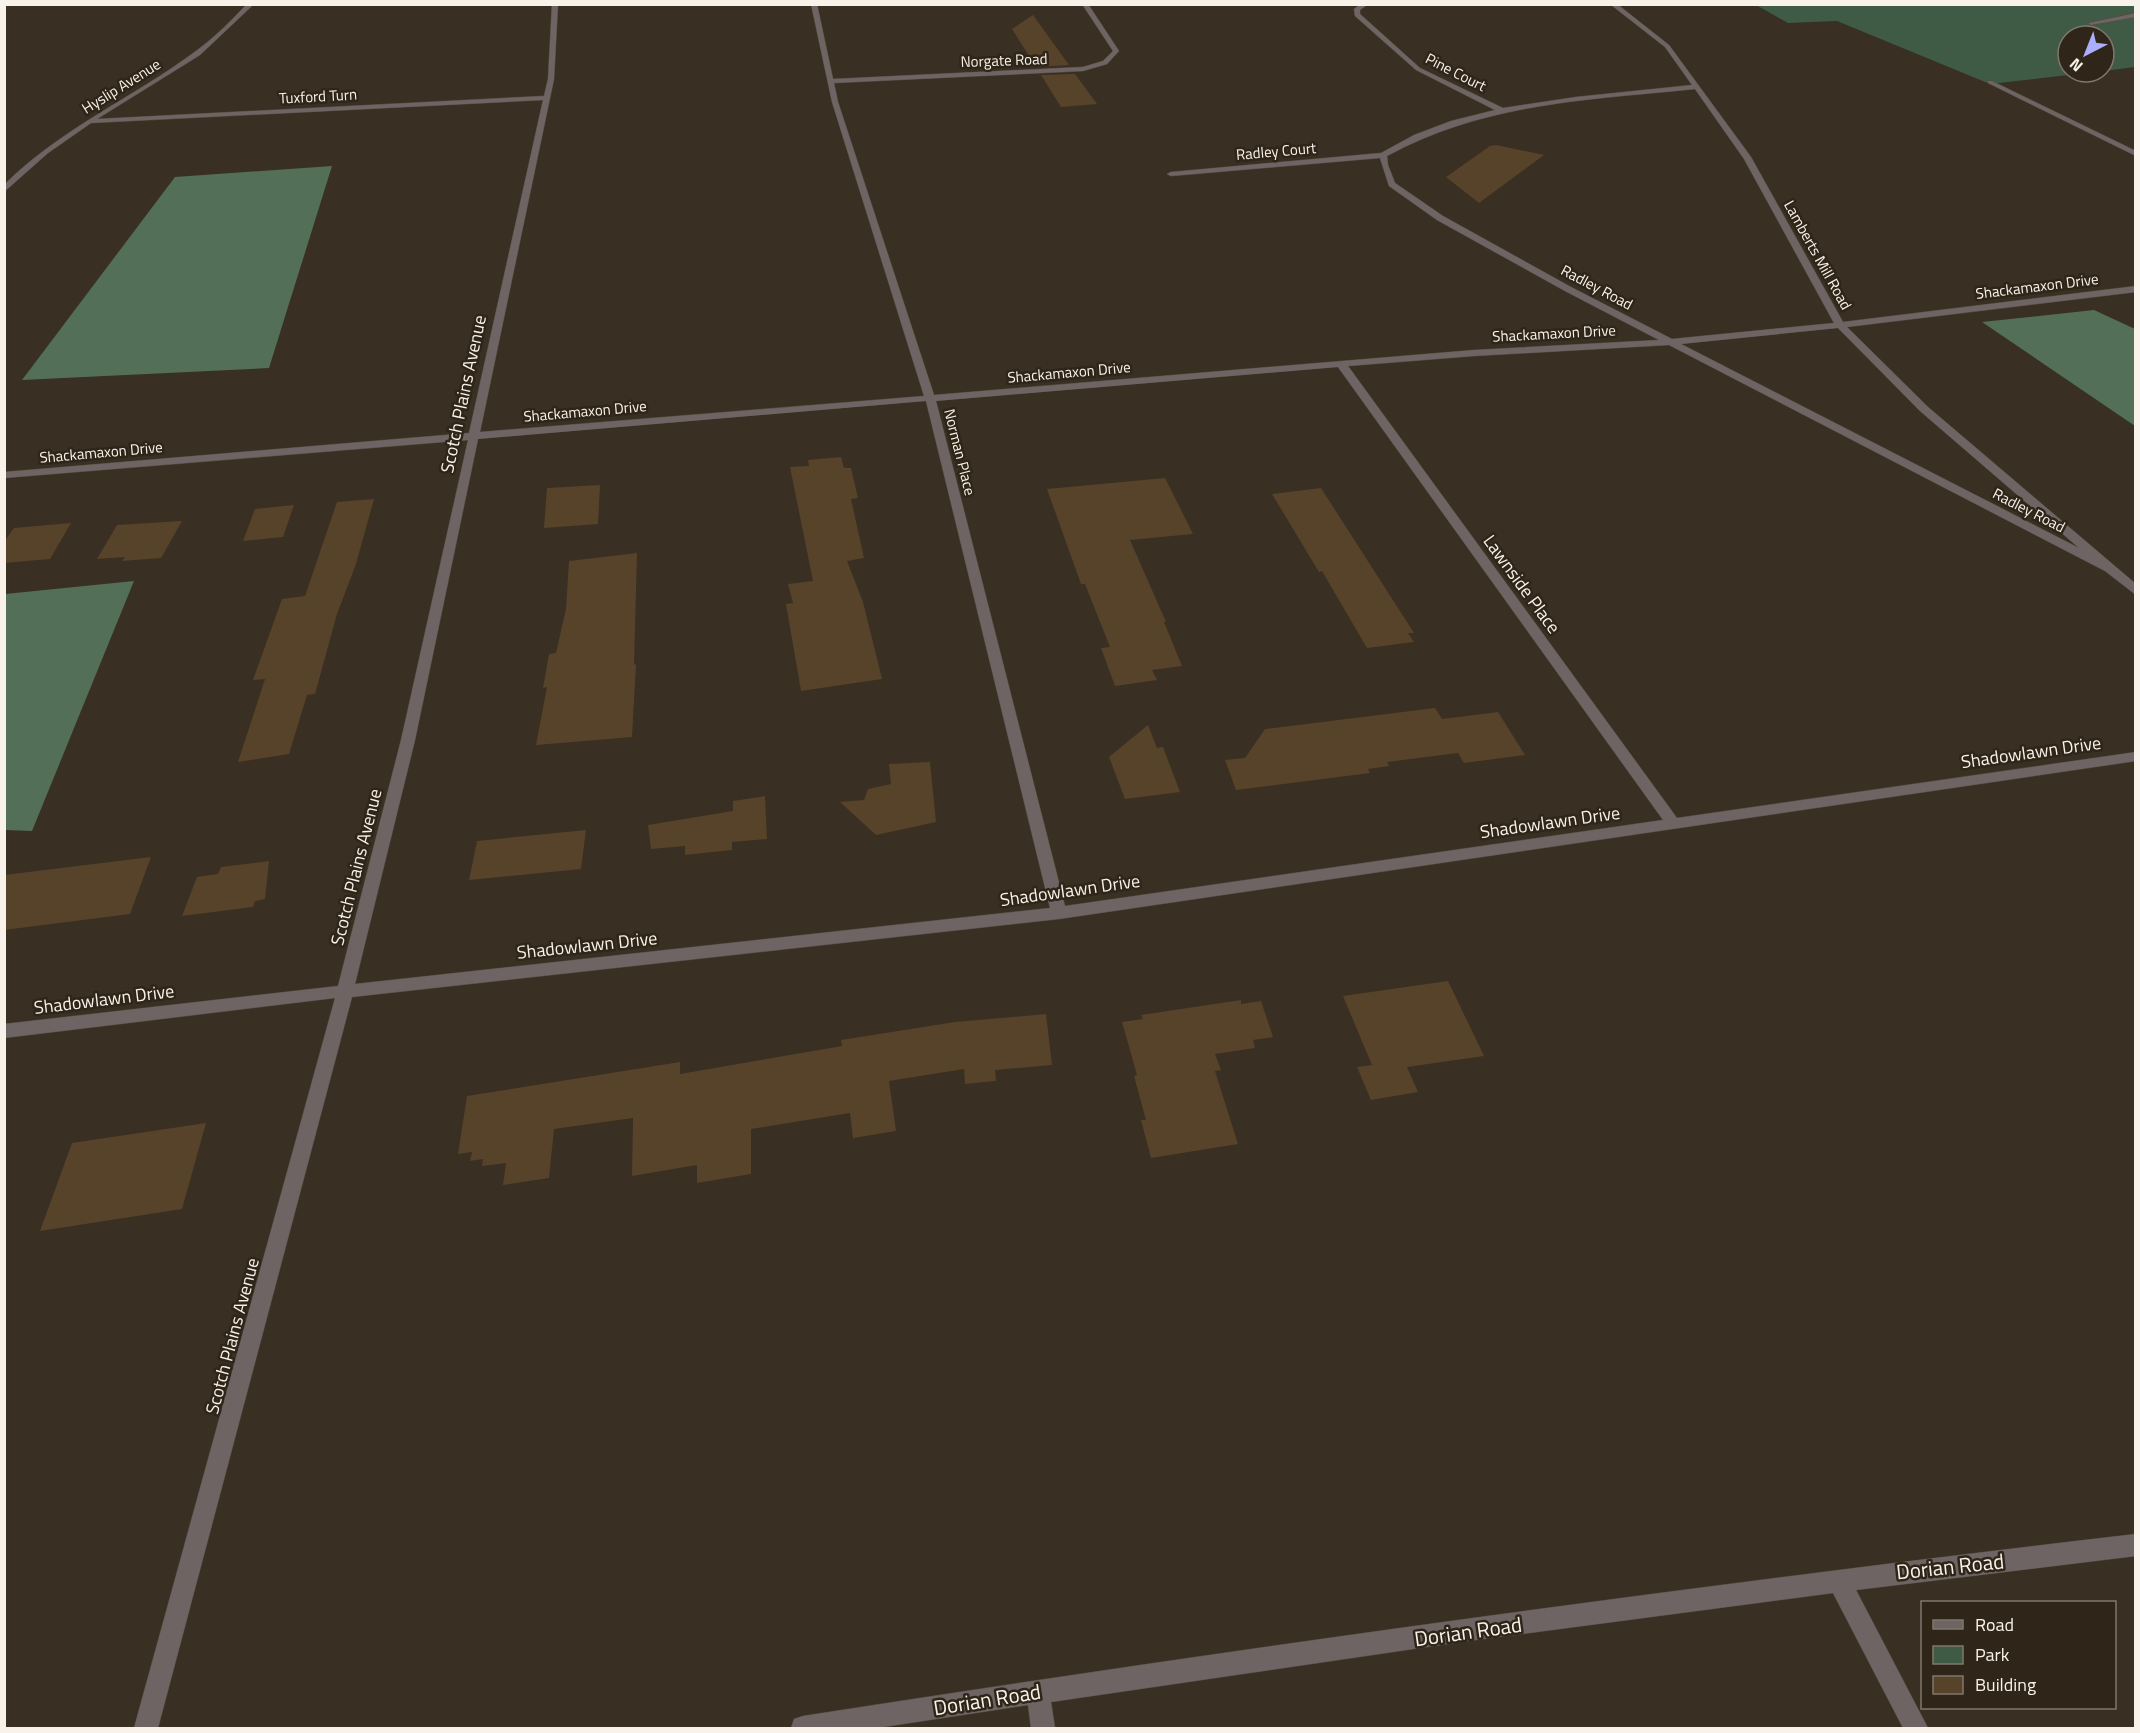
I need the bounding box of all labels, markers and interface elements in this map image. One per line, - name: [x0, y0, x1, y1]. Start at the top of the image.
- north arrow: [2056, 24, 2116, 84]
- street label: Norgate Road: [960, 47, 1048, 73]
- street label: Pine Court: [1422, 47, 1491, 97]
- street label: Hyslip Avenue: [77, 53, 165, 119]
- text: N: [2064, 53, 2088, 78]
- street label: Tuxford Turn: [278, 82, 358, 110]
- street label: Radley Court: [1235, 136, 1318, 166]
- street label: Lamberts Mill Road: [1778, 196, 1858, 314]
- street label: Radley Road: [1557, 258, 1637, 316]
- street label: Shackamaxon Drive: [1974, 267, 2100, 305]
- street label: Scotch Plains Avenue: [433, 313, 493, 475]
- street label: Shackamaxon Drive: [1492, 318, 1616, 348]
- street label: Shackamaxon Drive: [1006, 355, 1132, 389]
- street label: Shackamaxon Drive: [522, 394, 648, 428]
- street label: Norman Place: [938, 406, 982, 498]
- street label: Shackamaxon Drive: [38, 435, 164, 469]
- street label: Radley Road: [1989, 482, 2069, 538]
- street label: Lawnside Place: [1477, 529, 1567, 639]
- street label: Shadowlawn Drive: [1959, 729, 2103, 775]
- street label: Scotch Plains Avenue: [323, 786, 389, 948]
- street label: Shadowlawn Drive: [1478, 799, 1622, 845]
- street label: Shadowlawn Drive: [998, 867, 1142, 913]
- street label: Shadowlawn Drive: [515, 924, 659, 966]
- street label: Shadowlawn Drive: [32, 977, 176, 1021]
- street label: Scotch Plains Avenue: [198, 1255, 266, 1417]
- street label: Dorian Road: [1894, 1544, 2006, 1588]
- legend: [1921, 1601, 2116, 1709]
- street label: Dorian Road: [1412, 1608, 1524, 1654]
- text: Road: [1975, 1611, 2014, 1638]
- text: Park: [1975, 1641, 2010, 1668]
- text: Building: [1975, 1671, 2036, 1698]
- street label: Dorian Road: [931, 1675, 1043, 1723]

